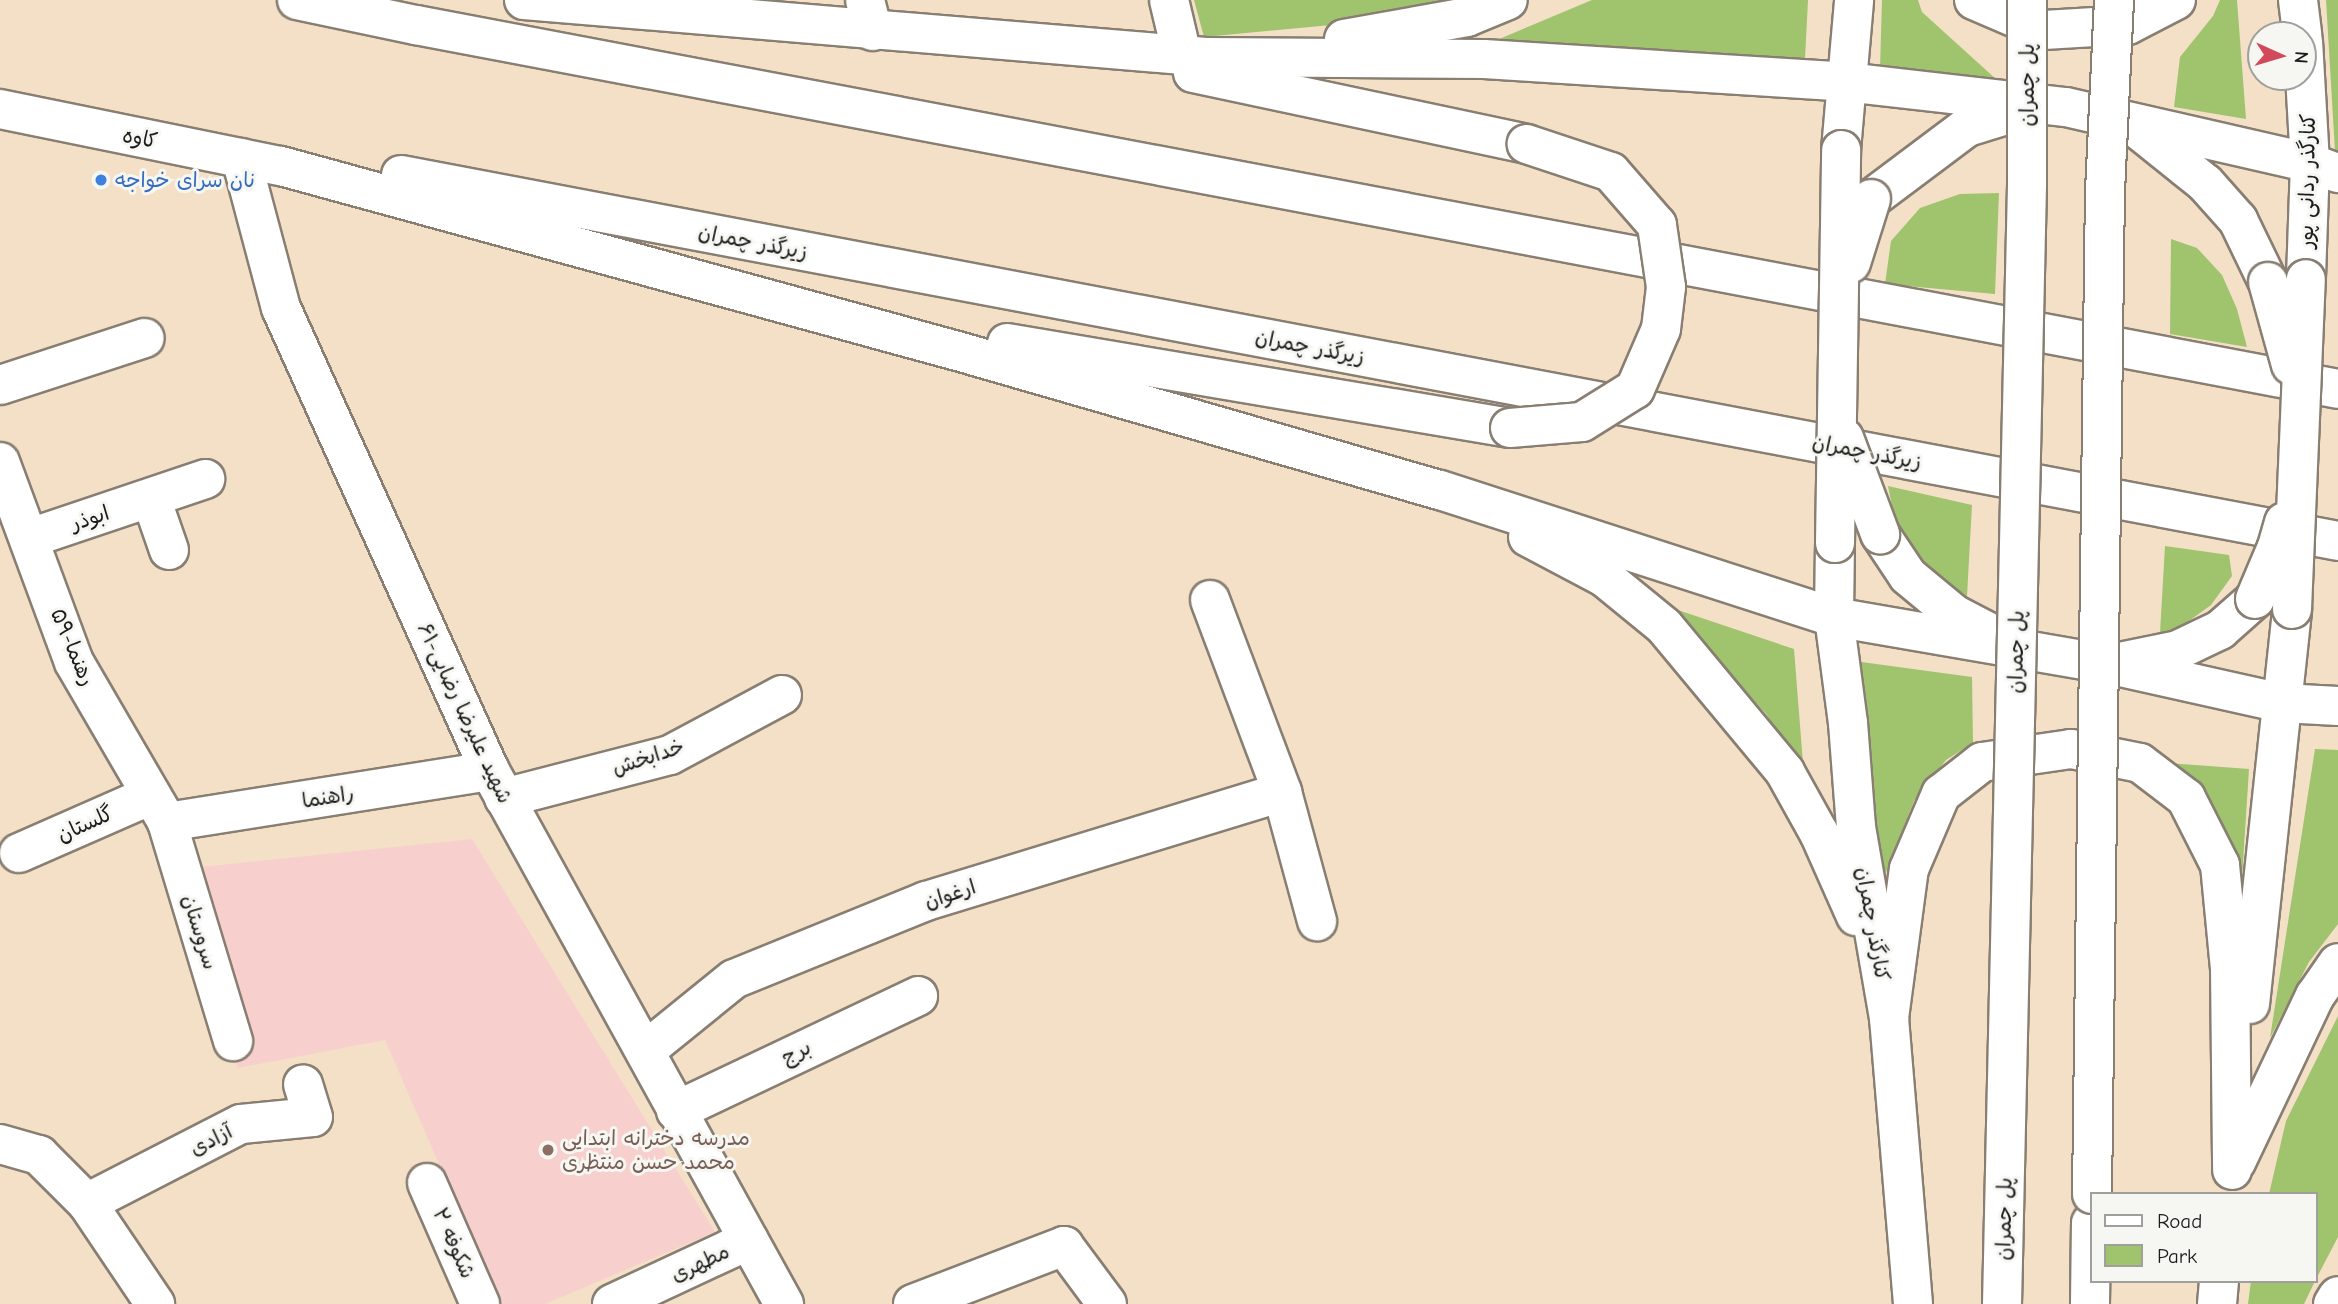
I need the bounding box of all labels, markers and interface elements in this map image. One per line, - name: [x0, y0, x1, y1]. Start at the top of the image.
- north arrow: [2247, 21, 2317, 91]
- street label: پل چمران: [2014, 43, 2040, 127]
- text: N: [2290, 50, 2312, 64]
- street label: کنارگذر ردانی پور: [2293, 113, 2321, 249]
- street label: کاوه: [120, 122, 160, 154]
- place label: نان سرای خواجه: [115, 167, 255, 193]
- marker: نان سرای خواجه: [93, 172, 109, 188]
- street label: زیرگذر چمران: [696, 219, 810, 265]
- street label: زیرگذر چمران: [1253, 324, 1367, 370]
- street label: زیرگذر چمران: [1810, 429, 1924, 475]
- street label: ابوذر: [68, 500, 112, 536]
- street label: ۵۹-رهنما: [45, 604, 101, 690]
- street label: پل چمران: [2003, 610, 2029, 694]
- street label: ۶۱-شهید علیرضا رضایی: [412, 619, 518, 807]
- street label: خدابخش: [609, 734, 687, 780]
- street label: راهنما: [300, 780, 356, 814]
- street label: گلستان: [53, 801, 117, 847]
- street label: کنارگذر چمران: [1851, 865, 1895, 983]
- street label: ارغوان: [921, 874, 979, 914]
- street label: سروستان: [177, 892, 223, 972]
- street label: برج: [777, 1034, 815, 1070]
- street label: آزادی: [185, 1119, 237, 1161]
- place label: مدرسه دخترانه ابتدایی محمد حسن منتظری: [562, 1125, 750, 1175]
- marker: مدرسه دخترانه ابتدایی محمد حسن منتظری: [540, 1142, 556, 1158]
- street label: پل چمران: [1991, 1177, 2017, 1261]
- legend: [2090, 1192, 2317, 1283]
- street label: شکوفه ۲: [427, 1204, 481, 1282]
- text: Road: [2157, 1209, 2202, 1233]
- street label: مطهری: [667, 1239, 733, 1287]
- text: Park: [2157, 1244, 2197, 1268]

